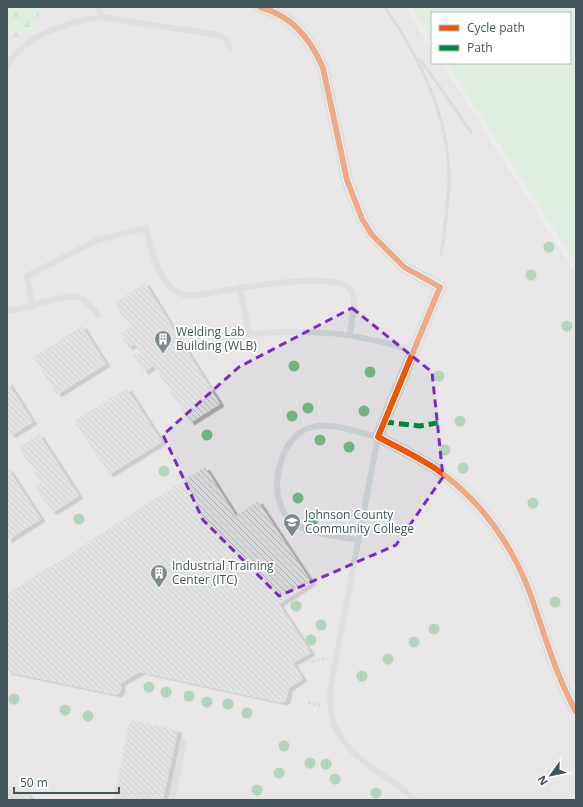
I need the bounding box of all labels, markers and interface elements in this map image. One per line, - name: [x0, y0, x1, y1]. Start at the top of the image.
- legend: [431, 12, 571, 64]
- text: Cycle path: [467, 19, 525, 36]
- text: Path: [467, 39, 493, 56]
- place label: Welding Lab Building (WLB): [176, 323, 257, 354]
- building icon: Welding Lab Building (WLB): [153, 329, 173, 354]
- place label: Johnson County Community College: [304, 506, 414, 537]
- school or university icon: Johnson County Community College: [282, 512, 302, 537]
- place label: Industrial Training Center (ITC): [172, 557, 274, 588]
- building icon: Industrial Training Center (ITC): [149, 563, 169, 588]
- north arrow: [531, 755, 571, 795]
- scale bar: [14, 769, 119, 795]
- text: N: [533, 773, 551, 789]
- text: 50 m: [20, 774, 48, 791]

